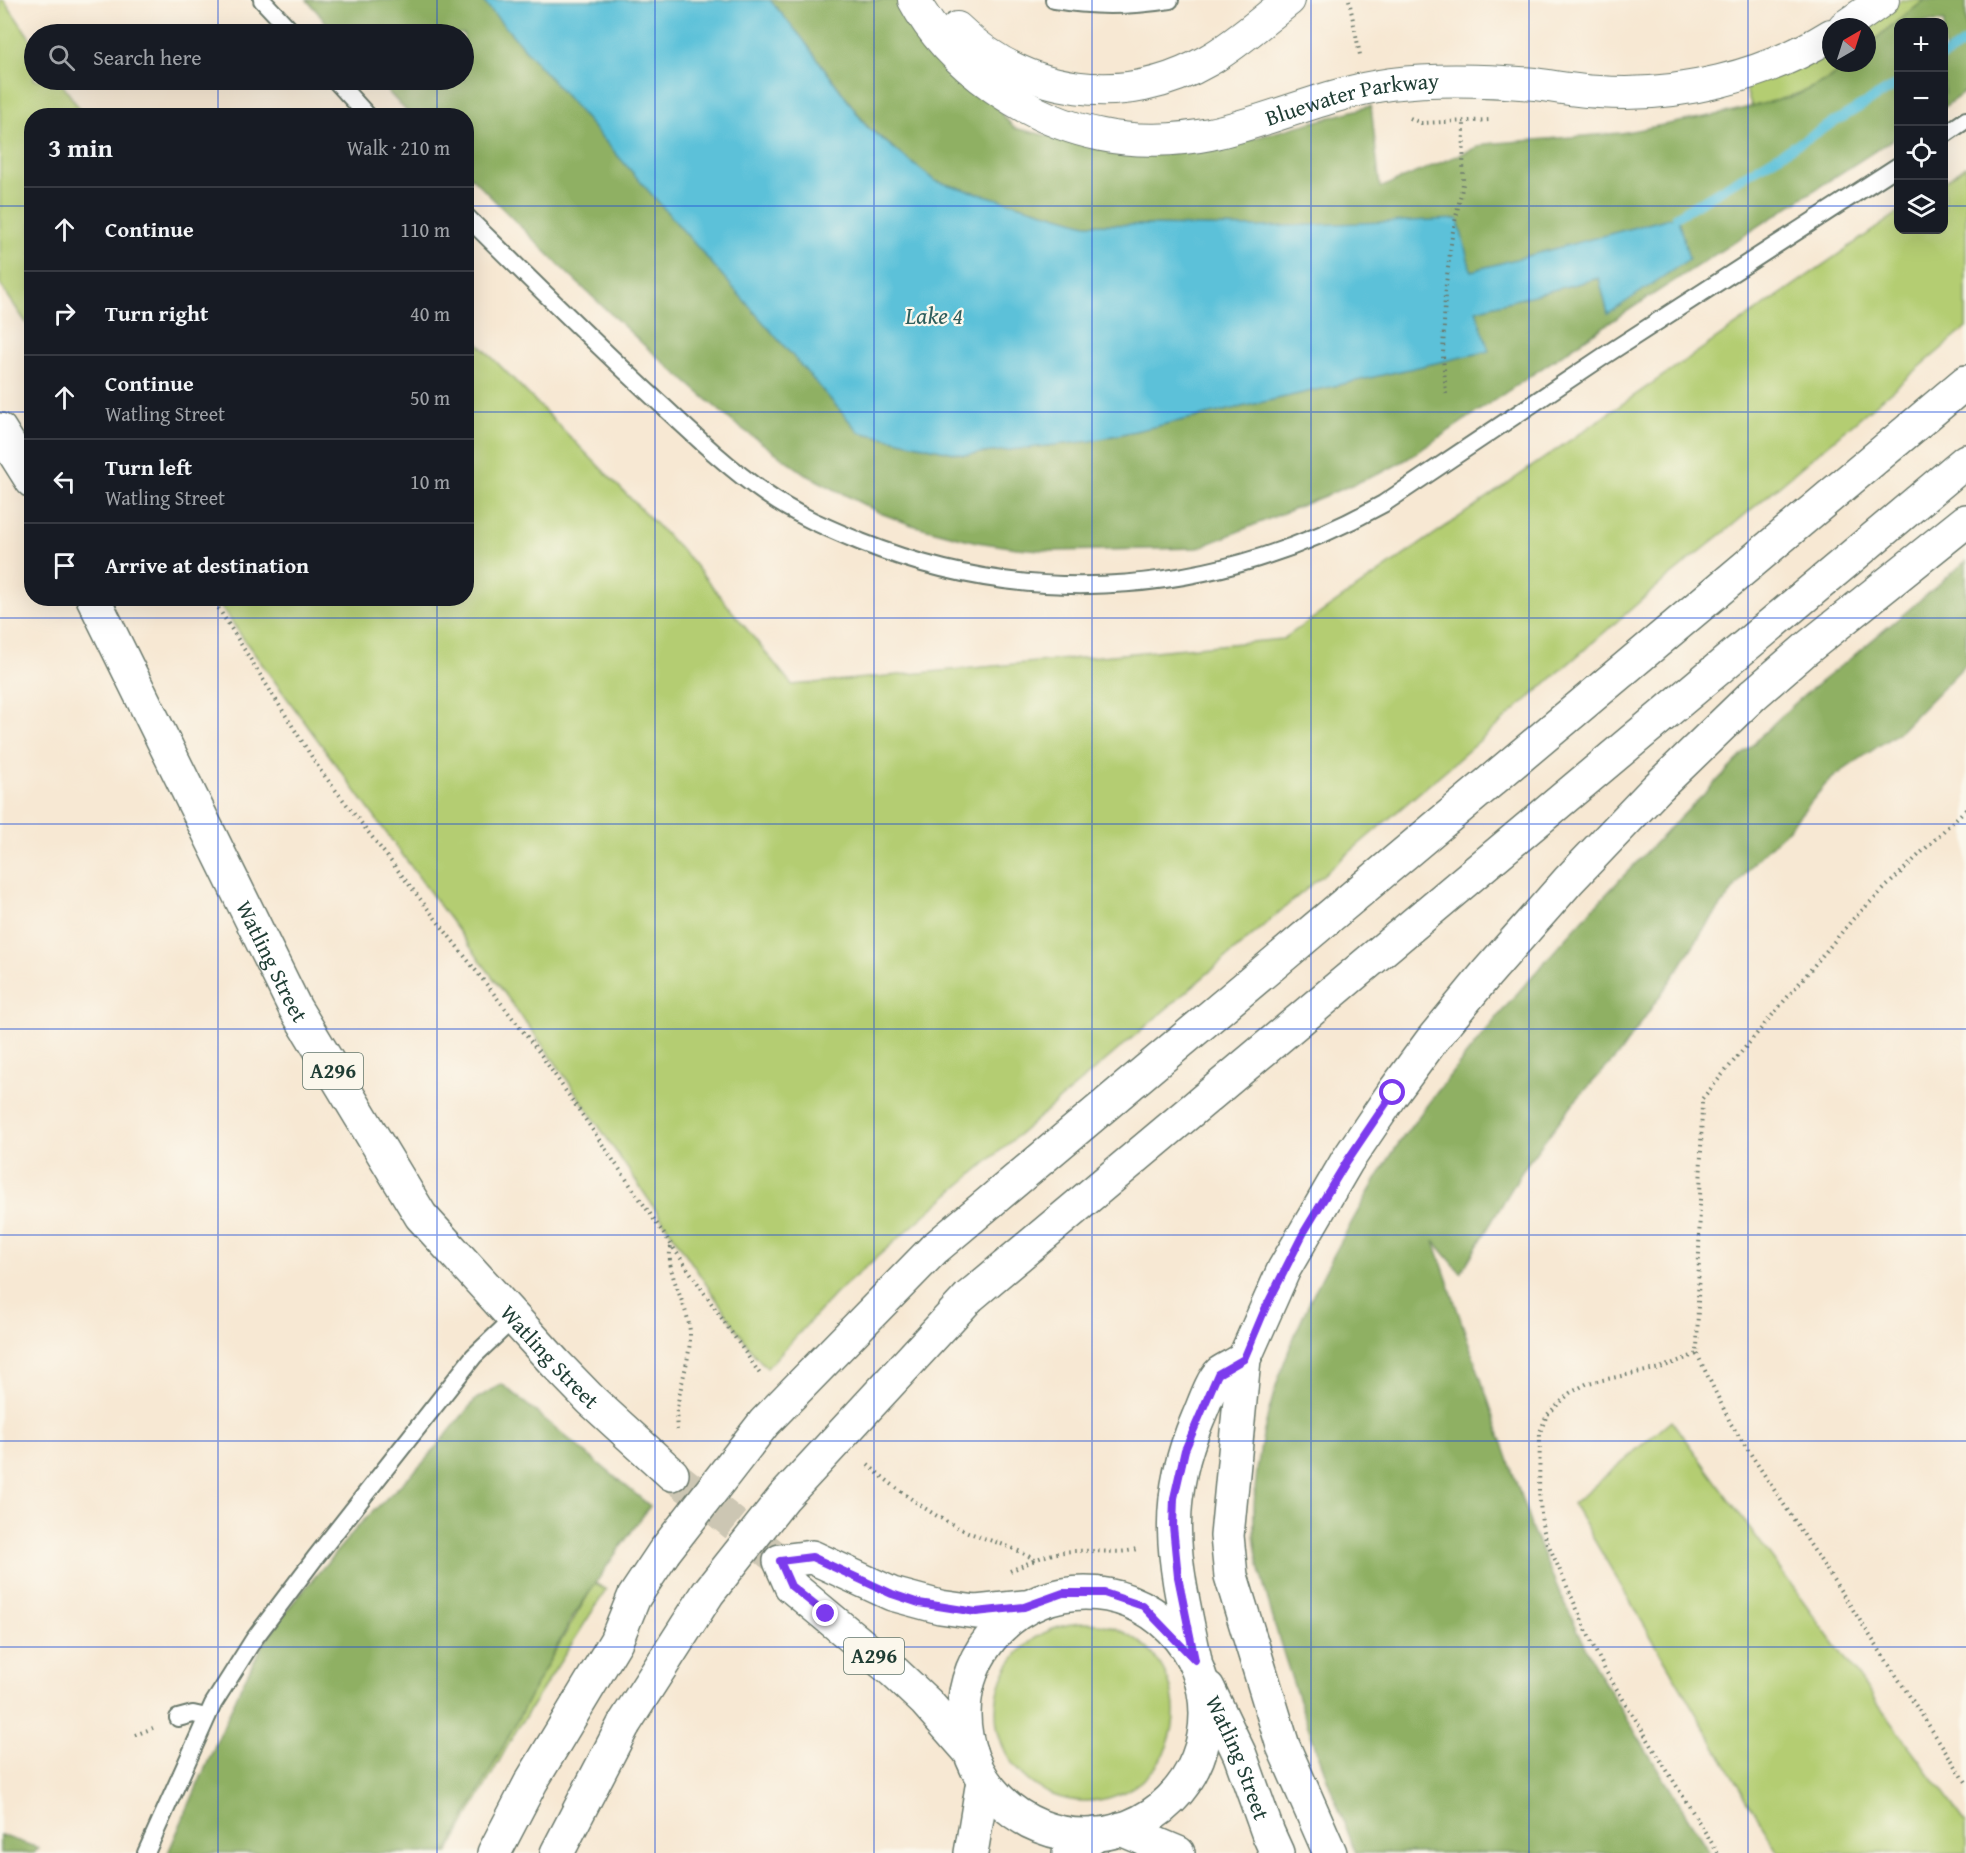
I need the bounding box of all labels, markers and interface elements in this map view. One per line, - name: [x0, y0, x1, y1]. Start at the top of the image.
- north arrow: [1822, 18, 1876, 72]
- map controls: [1894, 18, 1948, 234]
- button: +: [1894, 18, 1948, 72]
- search box: [24, 24, 474, 90]
- icon: search: [45, 41, 78, 74]
- text: Search here: [93, 41, 202, 73]
- street label: Bluewater Parkway: [1261, 64, 1439, 134]
- button: −: [1894, 72, 1948, 126]
- button: locate: [1894, 126, 1948, 180]
- text: 3 min: [48, 128, 113, 167]
- text: Walk · 210 m: [347, 133, 450, 162]
- button: layers: [1894, 180, 1948, 234]
- icon: ahead: [48, 213, 81, 246]
- text: Continue: [105, 213, 194, 245]
- text: 110 m: [400, 215, 450, 244]
- icon: right: [48, 297, 81, 330]
- text: Turn right: [105, 297, 208, 329]
- water label: Lake 4: [904, 298, 963, 333]
- text: 40 m: [410, 299, 450, 328]
- text: Continue: [105, 367, 194, 399]
- icon: ahead: [48, 381, 81, 414]
- text: 50 m: [410, 383, 450, 412]
- text: Watling Street: [105, 399, 225, 428]
- text: Turn left: [105, 451, 192, 483]
- icon: left: [48, 465, 81, 498]
- text: 10 m: [410, 467, 450, 496]
- text: Watling Street: [105, 483, 225, 512]
- icon: arrive: [48, 549, 81, 582]
- text: Arrive at destination: [105, 549, 309, 581]
- street label: Watling Street: [228, 895, 316, 1029]
- road number: A296: [303, 1053, 363, 1089]
- route start: [1379, 1079, 1405, 1105]
- street label: Watling Street: [493, 1297, 607, 1416]
- route end: [812, 1600, 838, 1626]
- road number: A296: [844, 1638, 904, 1674]
- street label: Watling Street: [1198, 1690, 1278, 1825]

